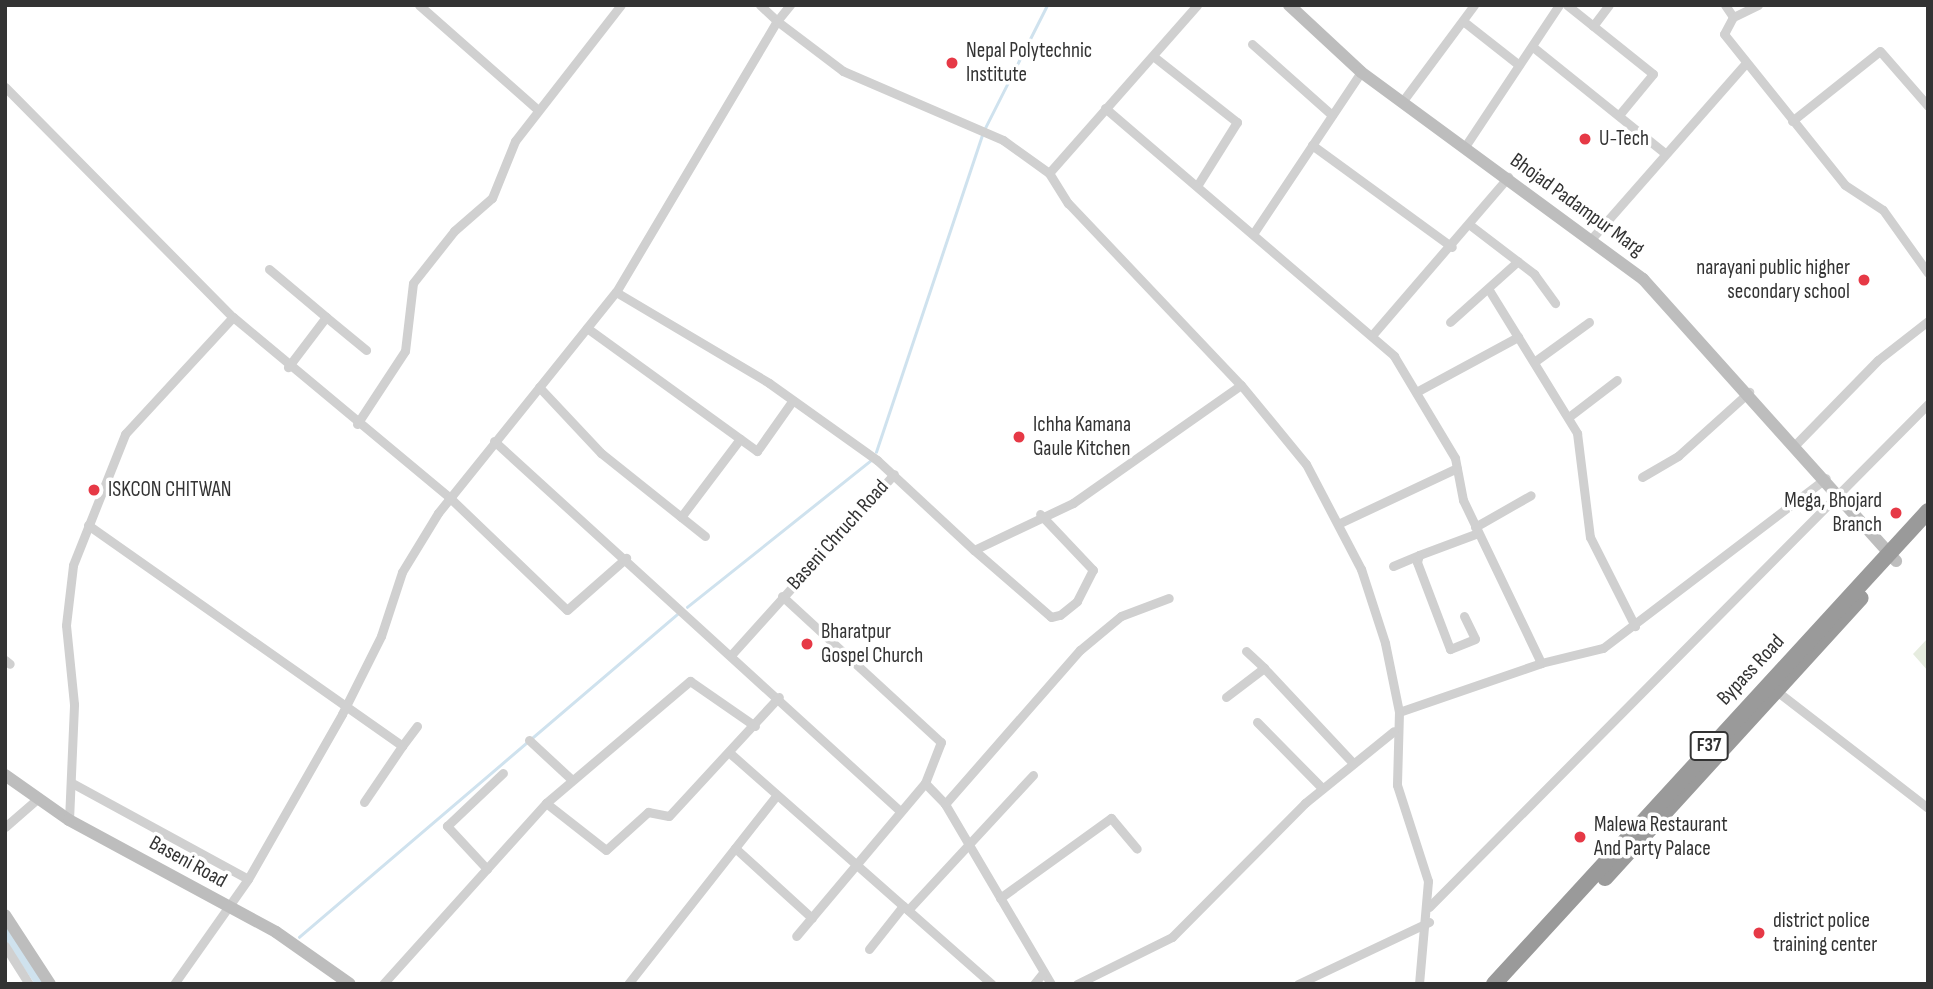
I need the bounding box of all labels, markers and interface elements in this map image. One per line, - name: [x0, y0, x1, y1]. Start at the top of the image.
- place label: Nepal Polytechnic Institute: [966, 38, 1092, 88]
- marker: Nepal Polytechnic Institute: [944, 55, 960, 71]
- place label: U-Tech: [1599, 126, 1649, 152]
- marker: U-Tech: [1577, 131, 1593, 147]
- street label: Bhojad Padampur Marg: [1505, 148, 1649, 262]
- place label: narayani public higher secondary school: [1696, 255, 1850, 305]
- marker: narayani public higher secondary school: [1856, 272, 1872, 288]
- place label: Ichha Kamana Gaule Kitchen: [1033, 412, 1131, 462]
- marker: Ichha Kamana Gaule Kitchen: [1011, 429, 1027, 445]
- street label: Baseni Chruch Road: [782, 475, 894, 595]
- place label: ISKCON CHITWAN: [108, 477, 232, 503]
- marker: ISKCON CHITWAN: [86, 482, 102, 498]
- place label: Mega, Bhojard Branch: [1784, 488, 1882, 538]
- marker: Mega, Bhojard Branch: [1888, 505, 1904, 521]
- place label: Bharatpur Gospel Church: [821, 619, 923, 669]
- street label: Bypass Road: [1712, 630, 1790, 710]
- marker: Bharatpur Gospel Church: [799, 636, 815, 652]
- road number: F37: [1688, 730, 1730, 762]
- place label: Malewa Restaurant And Party Palace: [1594, 812, 1728, 862]
- marker: Malewa Restaurant And Party Palace: [1572, 829, 1588, 845]
- street label: Baseni Road: [145, 830, 231, 894]
- place label: district police training center: [1773, 908, 1877, 958]
- marker: district police training center: [1751, 925, 1767, 941]

